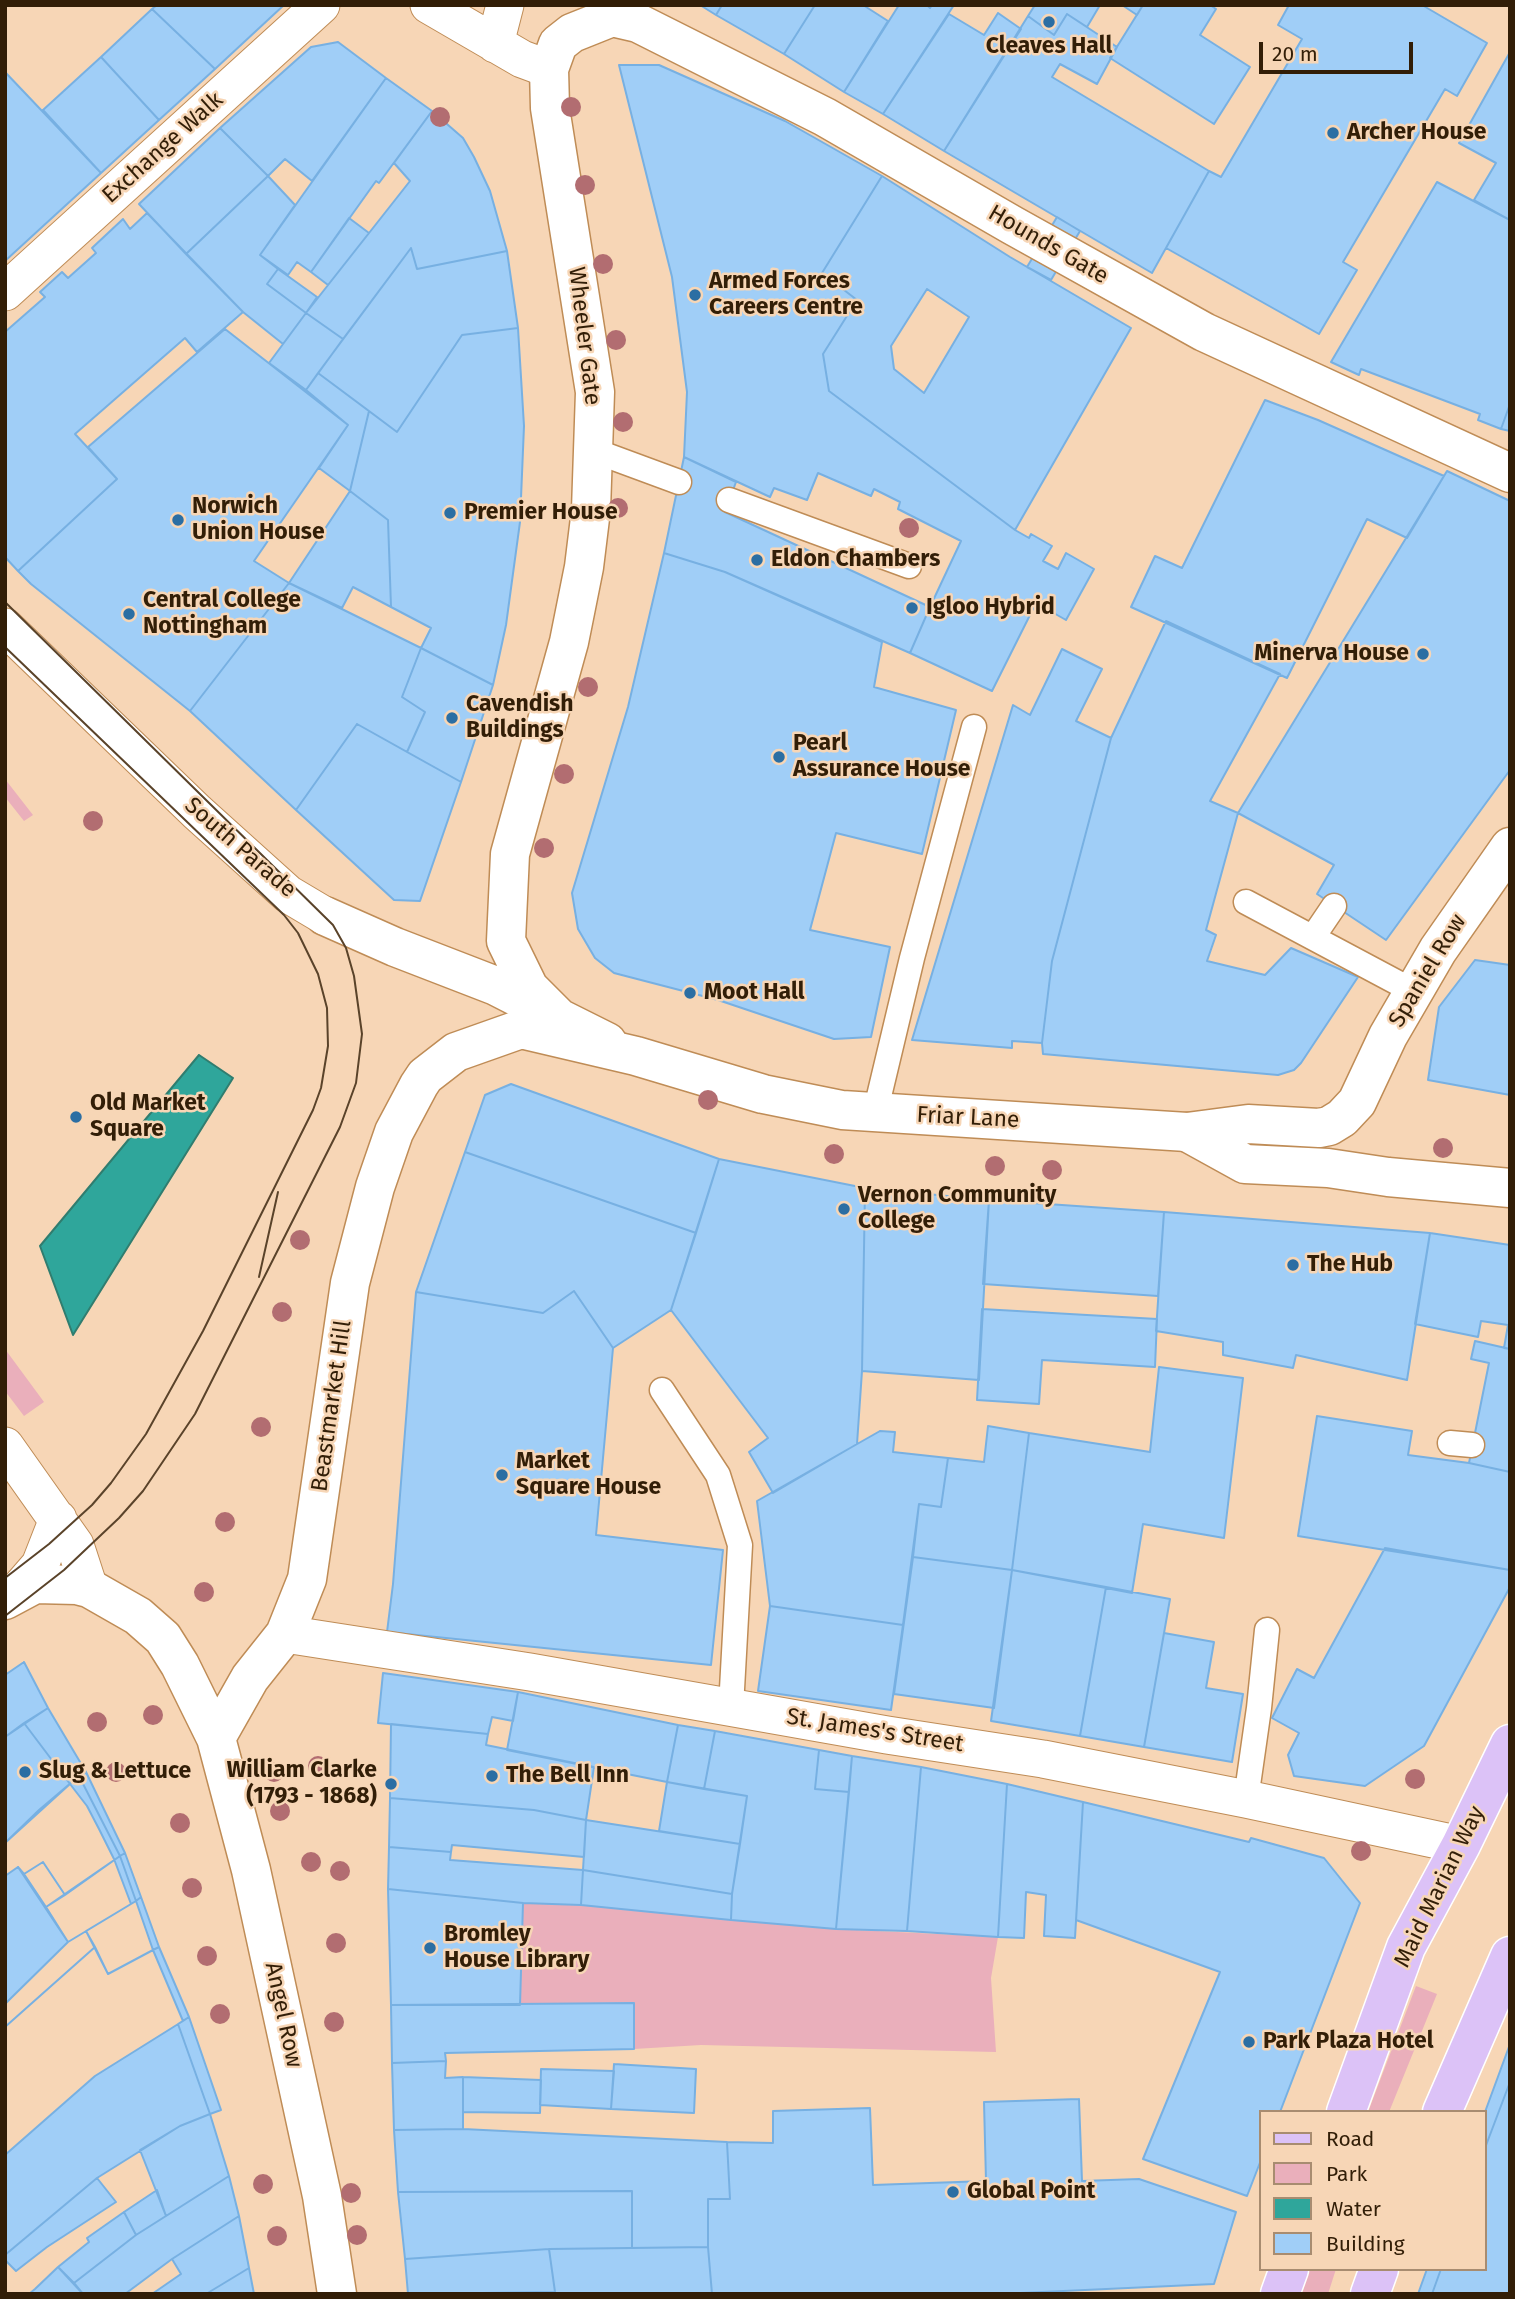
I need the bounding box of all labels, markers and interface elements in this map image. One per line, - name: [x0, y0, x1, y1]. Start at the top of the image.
- marker: Cleaves Hall: [1041, 14, 1057, 30]
- scale bar: [1263, 28, 1417, 72]
- place label: Cleaves Hall: [986, 33, 1112, 61]
- text: 20 m: [1272, 41, 1318, 67]
- street label: Exchange Walk: [97, 87, 229, 209]
- place label: Archer House: [1347, 119, 1486, 147]
- marker: Archer House: [1325, 125, 1341, 141]
- street label: Hounds Gate: [983, 200, 1113, 290]
- street label: Wheeler Gate: [562, 265, 606, 407]
- place label: Armed Forces Careers Centre: [709, 268, 863, 322]
- marker: Armed Forces Careers Centre: [687, 287, 703, 303]
- place label: Norwich Union House: [192, 493, 325, 547]
- place label: Premier House: [464, 499, 618, 527]
- marker: Premier House: [442, 505, 458, 521]
- marker: Norwich Union House: [170, 512, 186, 528]
- place label: Eldon Chambers: [771, 546, 940, 574]
- marker: Eldon Chambers: [749, 552, 765, 568]
- place label: Central College Nottingham: [143, 587, 301, 641]
- place label: Igloo Hybrid: [926, 594, 1055, 622]
- marker: Igloo Hybrid: [904, 600, 920, 616]
- marker: Central College Nottingham: [121, 606, 137, 622]
- place label: Minerva House: [1254, 640, 1409, 668]
- marker: Minerva House: [1415, 646, 1431, 662]
- place label: Cavendish Buildings: [466, 691, 574, 745]
- marker: Cavendish Buildings: [444, 710, 460, 726]
- place label: Pearl Assurance House: [793, 730, 970, 784]
- marker: Pearl Assurance House: [771, 749, 787, 765]
- street label: South Parade: [179, 792, 301, 904]
- street label: Spaniel Row: [1383, 909, 1473, 1033]
- place label: Moot Hall: [704, 979, 805, 1007]
- marker: Moot Hall: [682, 985, 698, 1001]
- place label: Old Market Square: [90, 1090, 206, 1144]
- street label: Friar Lane: [916, 1102, 1020, 1134]
- marker: Old Market Square: [68, 1109, 84, 1125]
- place label: Vernon Community College: [858, 1182, 1057, 1236]
- marker: Vernon Community College: [836, 1201, 852, 1217]
- place label: The Hub: [1307, 1251, 1393, 1279]
- marker: The Hub: [1285, 1257, 1301, 1273]
- street label: Beastmarket Hill: [306, 1319, 358, 1493]
- place label: Market Square House: [516, 1448, 661, 1502]
- marker: Market Square House: [494, 1467, 510, 1483]
- street label: St. James's Street: [785, 1703, 965, 1759]
- place label: William Clarke (1793 - 1868): [227, 1757, 377, 1811]
- place label: Slug & Lettuce: [39, 1758, 191, 1786]
- place label: The Bell Inn: [506, 1762, 629, 1790]
- marker: Slug & Lettuce: [17, 1764, 33, 1780]
- marker: The Bell Inn: [484, 1768, 500, 1784]
- marker: William Clarke (1793 - 1868): [383, 1776, 399, 1792]
- street label: Maid Marian Way: [1389, 1802, 1491, 1972]
- place label: Bromley House Library: [444, 1921, 589, 1975]
- marker: Bromley House Library: [422, 1940, 438, 1956]
- street label: Angel Row: [258, 1960, 308, 2070]
- place label: Park Plaza Hotel: [1263, 2028, 1433, 2056]
- marker: Park Plaza Hotel: [1241, 2034, 1257, 2050]
- legend: [1260, 2110, 1487, 2271]
- text: Road: [1326, 2126, 1374, 2152]
- text: Park: [1326, 2161, 1367, 2187]
- place label: Global Point: [967, 2178, 1095, 2206]
- marker: Global Point: [945, 2184, 961, 2200]
- text: Water: [1326, 2196, 1381, 2222]
- text: Building: [1326, 2231, 1405, 2257]

